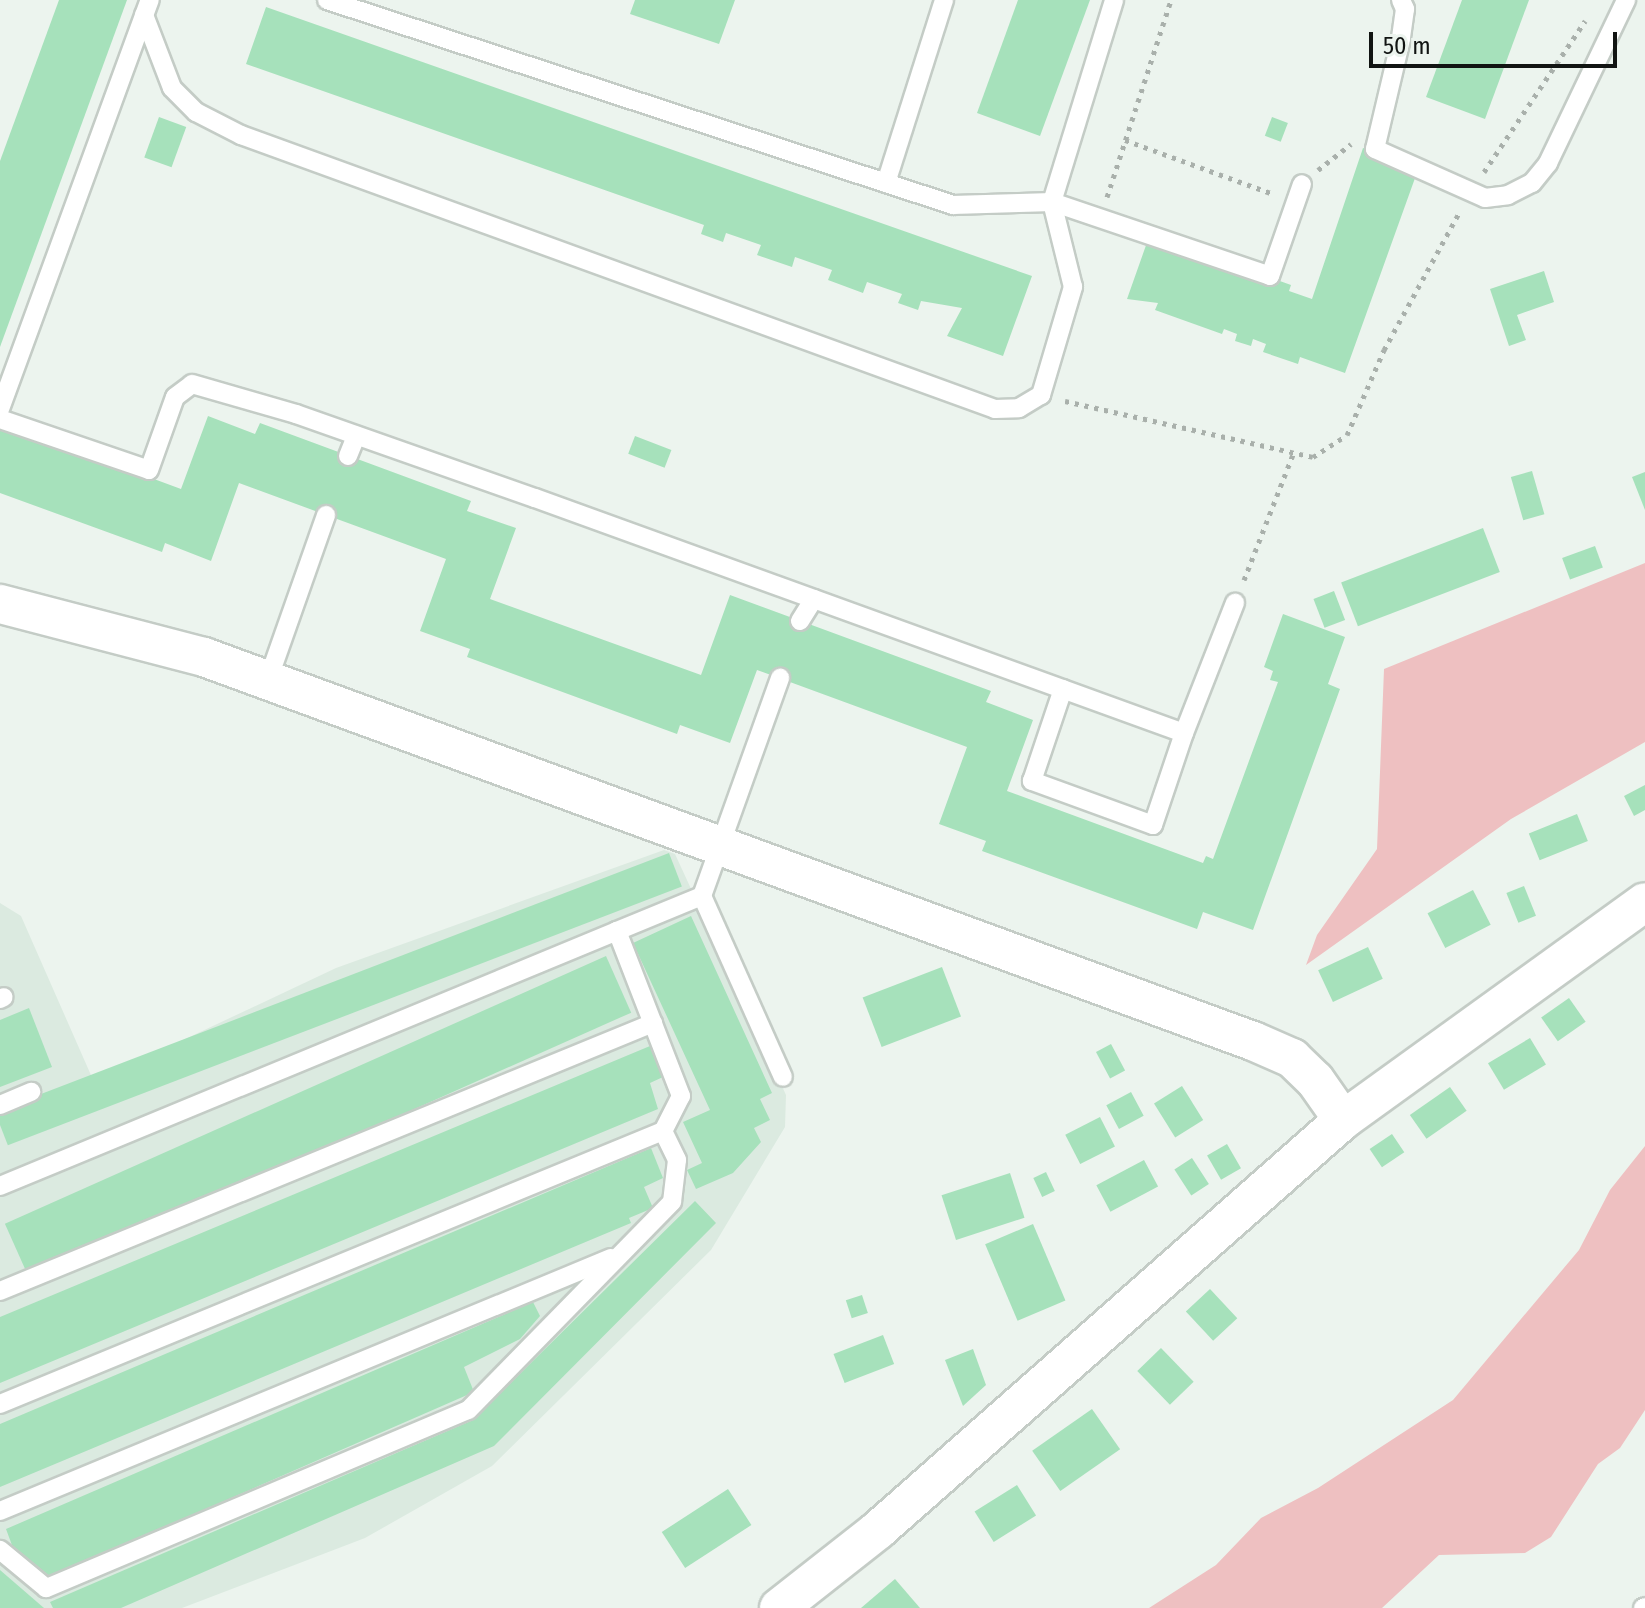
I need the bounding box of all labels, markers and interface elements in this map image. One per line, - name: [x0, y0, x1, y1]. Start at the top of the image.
- scale bar: [1373, 16, 1621, 66]
- text: 50 m: [1383, 32, 1431, 60]

